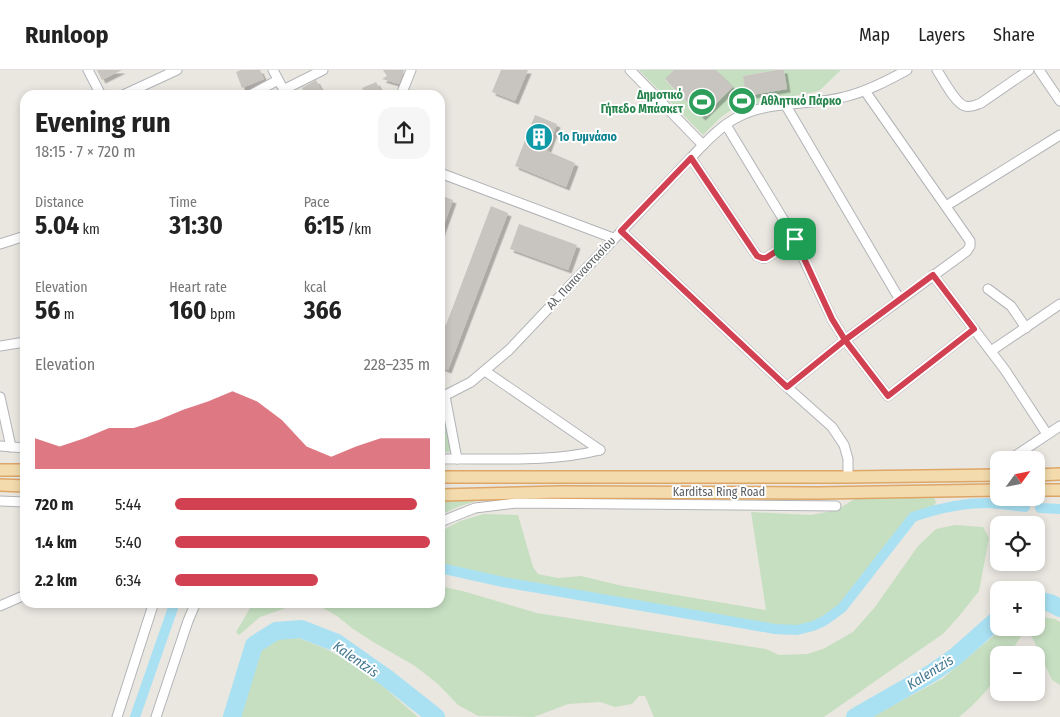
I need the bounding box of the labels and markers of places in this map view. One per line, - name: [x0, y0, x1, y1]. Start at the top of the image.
- sports icon: Αθλητικό Πάρκο: [727, 86, 757, 116]
- place label: Δημοτικό Γήπεδο Μπάσκετ: [601, 87, 684, 116]
- sports icon: Δημοτικό Γήπεδο Μπάσκετ: [687, 87, 717, 117]
- place label: Αθλητικό Πάρκο: [760, 93, 842, 108]
- building icon: 1ο Γυμνάσιο: [524, 122, 554, 152]
- place label: 1ο Γυμνάσιο: [558, 129, 618, 144]
- pin: [774, 218, 816, 260]

